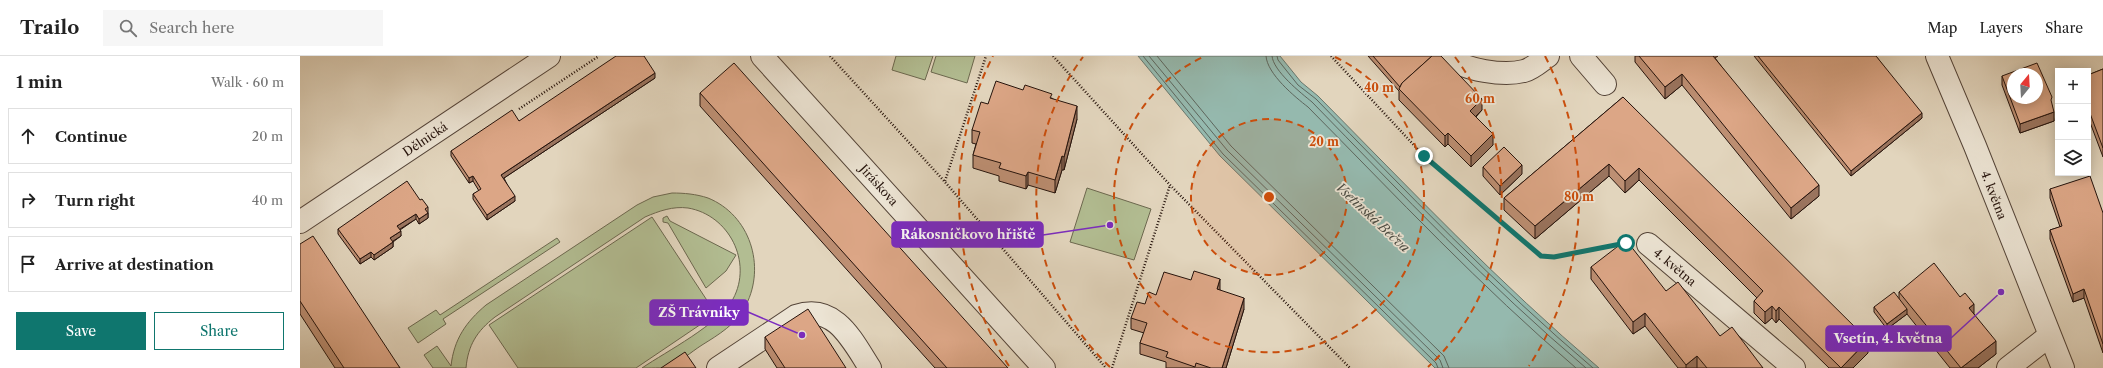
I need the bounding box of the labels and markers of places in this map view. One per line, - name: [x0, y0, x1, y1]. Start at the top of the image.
- centre of rings: [1262, 190, 1276, 204]
- callout: Rákosníčkovo hřiště: [892, 222, 1043, 247]
- callout: ZŠ Trávníky: [650, 300, 748, 325]
- callout: Vsetín, 4. května: [1826, 326, 1951, 351]

